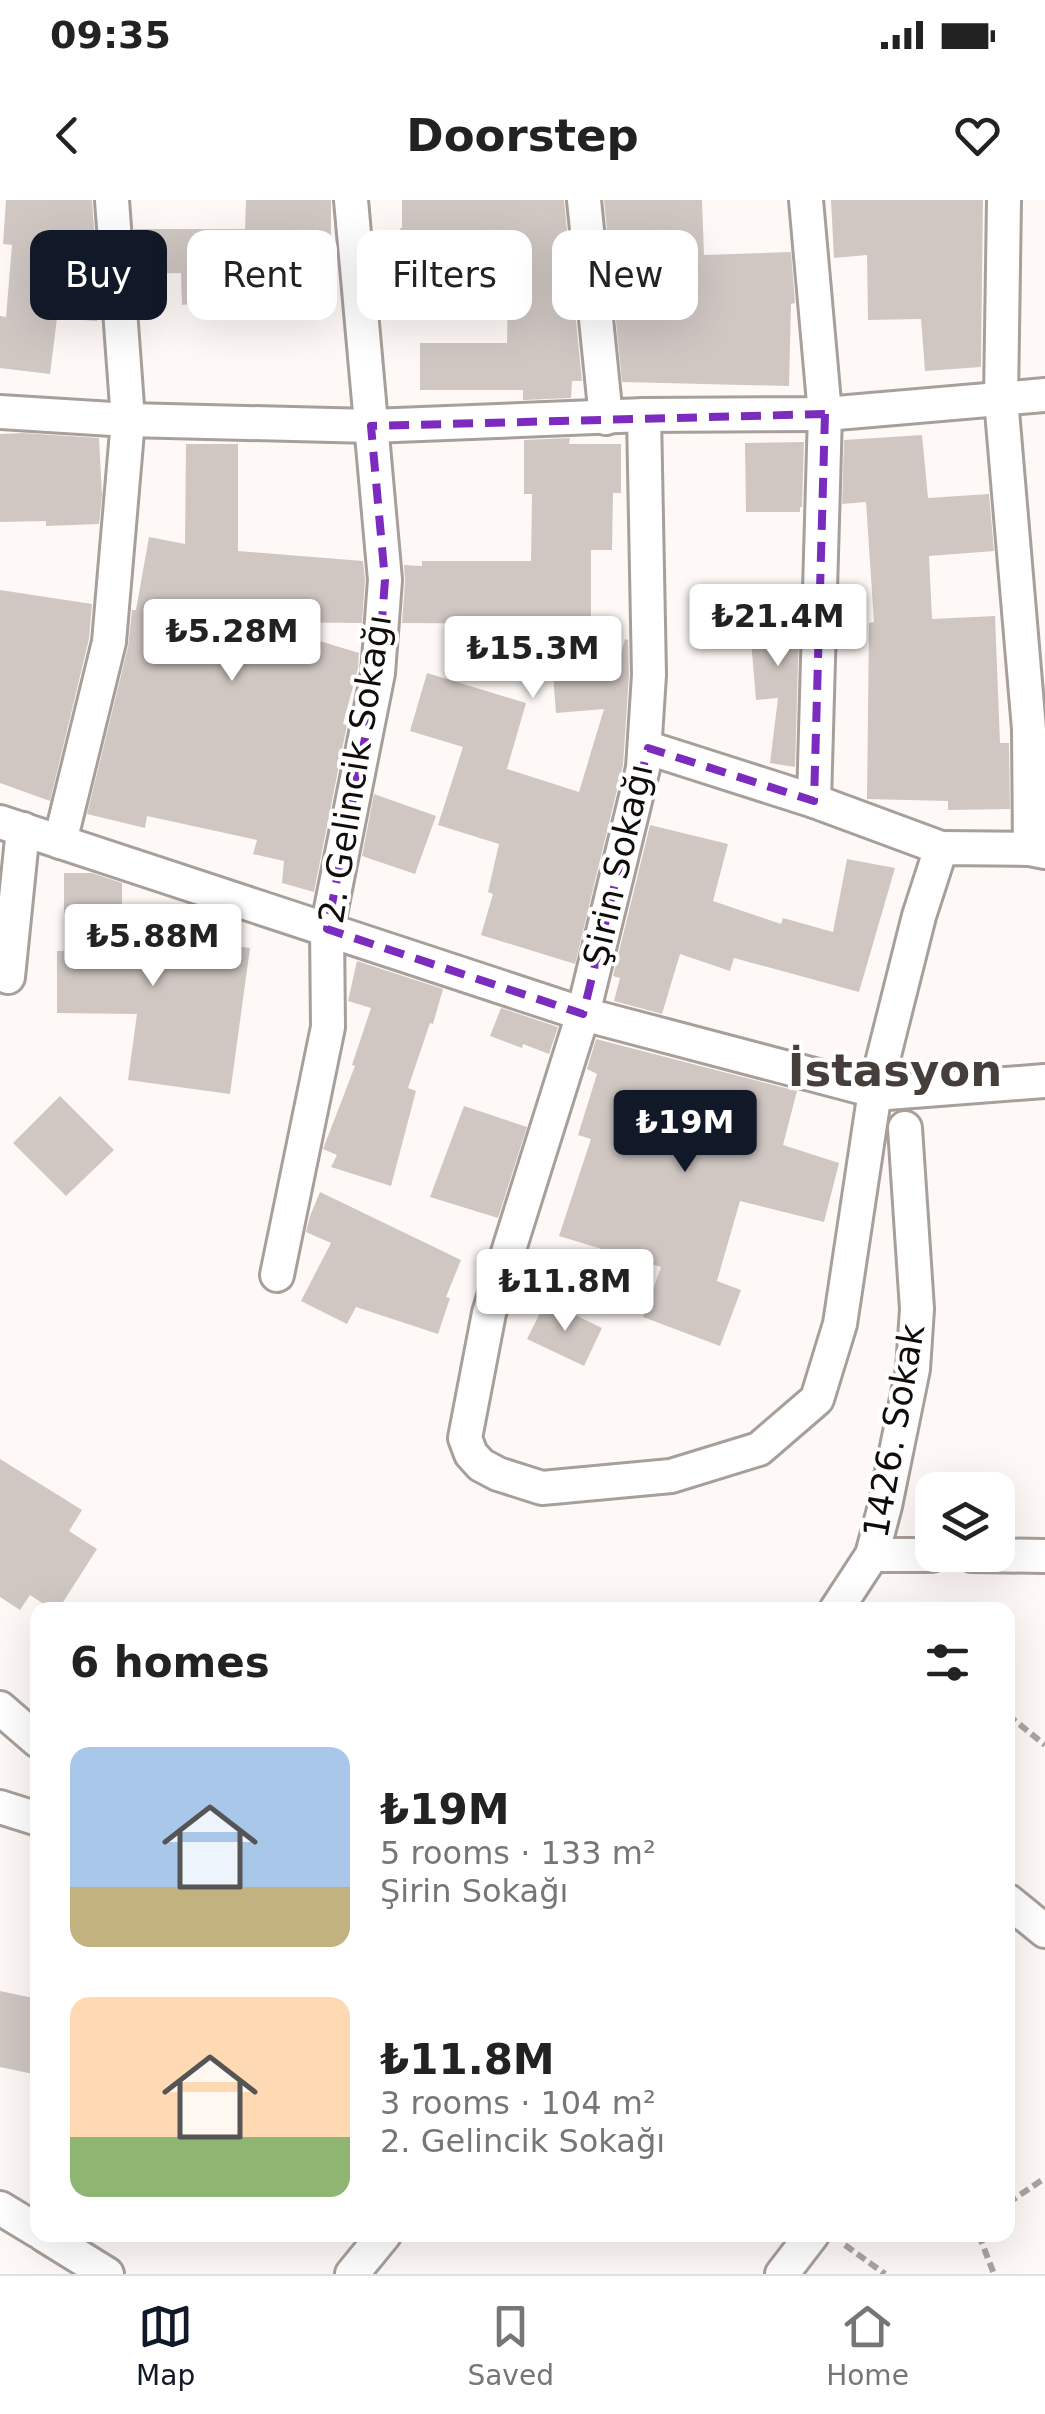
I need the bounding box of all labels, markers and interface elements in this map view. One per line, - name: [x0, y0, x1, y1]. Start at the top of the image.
- text: 09:35: [50, 13, 171, 57]
- icon: back: [40, 108, 95, 163]
- icon: heart: [950, 108, 1005, 163]
- text: Doorstep: [406, 109, 639, 162]
- chip: Buy: [30, 230, 167, 320]
- chip: Rent: [187, 230, 337, 320]
- chip: Filters: [357, 230, 532, 320]
- chip: New: [552, 230, 698, 320]
- pin: ₺21.4M: [697, 584, 859, 669]
- text: ₺21.4M: [711, 597, 845, 635]
- pin: ₺5.28M: [151, 599, 313, 684]
- text: ₺5.28M: [165, 612, 299, 650]
- street label: 2. Gelincik Sokağı: [311, 612, 399, 926]
- pin: ₺15.3M: [452, 616, 614, 701]
- text: ₺15.3M: [466, 629, 600, 667]
- street label: Şirin Sokağı: [575, 760, 661, 970]
- pin: ₺5.88M: [72, 904, 234, 989]
- text: ₺5.88M: [86, 917, 220, 955]
- district label: İstasyon: [788, 1044, 1002, 1097]
- pin: ₺19M: [626, 1090, 744, 1175]
- text: ₺19M: [636, 1103, 734, 1141]
- pin: ₺11.8M: [484, 1249, 646, 1334]
- text: ₺11.8M: [498, 1262, 632, 1300]
- street label: 1426. Sokak: [856, 1320, 933, 1541]
- map controls: [915, 1472, 1015, 1572]
- button: layers: [915, 1472, 1015, 1572]
- icon: filters: [920, 1635, 975, 1690]
- text: 6 homes: [70, 1638, 270, 1687]
- text: ₺19M: [380, 1785, 509, 1834]
- icon: home: [150, 1787, 270, 1907]
- text: 5 rooms · 133 m²: [380, 1834, 656, 1872]
- text: Şirin Sokağı: [380, 1872, 568, 1910]
- text: ₺11.8M: [380, 2035, 555, 2084]
- icon: home: [150, 2037, 270, 2157]
- text: 3 rooms · 104 m²: [380, 2084, 656, 2122]
- text: 2. Gelincik Sokağı: [380, 2122, 665, 2160]
- tab: Map: [136, 2299, 195, 2392]
- tab: Saved: [467, 2299, 554, 2392]
- tab: Home: [826, 2299, 909, 2392]

